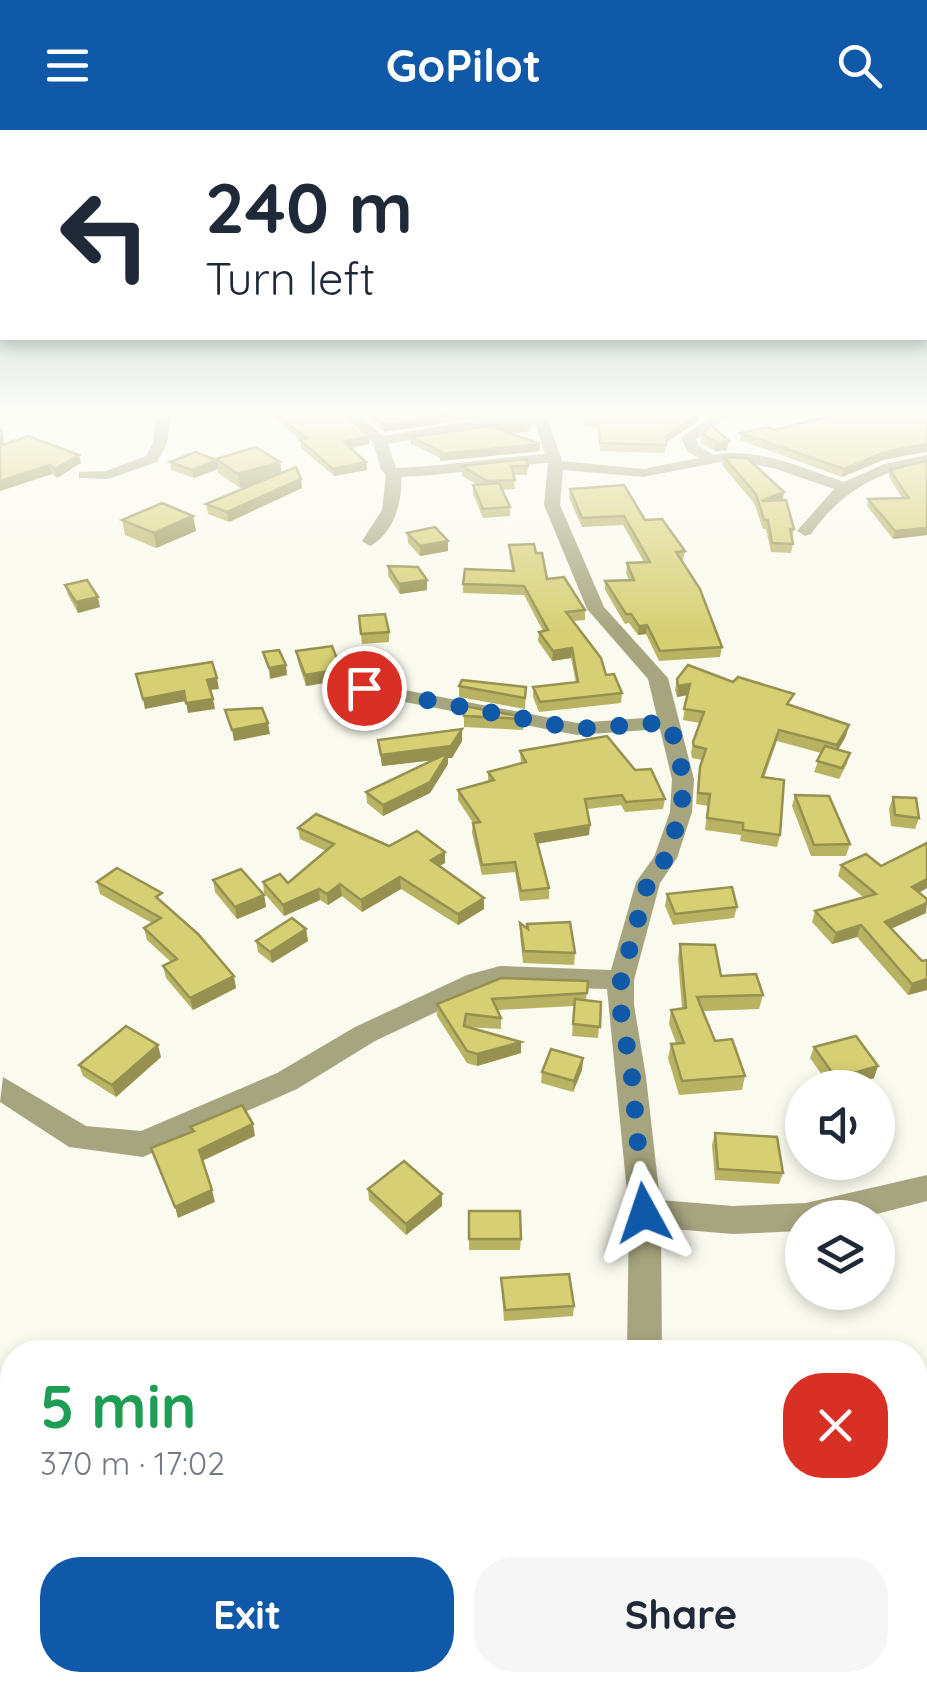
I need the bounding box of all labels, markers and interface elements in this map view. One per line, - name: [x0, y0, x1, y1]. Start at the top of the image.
- text: GoPilot: [386, 37, 541, 93]
- icon: menu: [40, 38, 95, 93]
- icon: search: [832, 38, 887, 93]
- text: 240 m: [205, 163, 413, 251]
- icon: left: [40, 170, 170, 300]
- text: Turn left: [205, 250, 375, 306]
- pin: [322, 646, 407, 731]
- icon: arrive: [337, 661, 392, 716]
- map controls: [785, 1070, 895, 1310]
- button: sound: [785, 1070, 895, 1180]
- position arrow: [592, 1161, 696, 1265]
- button: layers: [785, 1200, 895, 1310]
- text: 5 min: [40, 1368, 197, 1443]
- button: close: [783, 1373, 888, 1478]
- text: 370 m · 17:02: [40, 1443, 225, 1483]
- button: Exit: [40, 1557, 454, 1672]
- button: Share: [474, 1557, 888, 1672]

